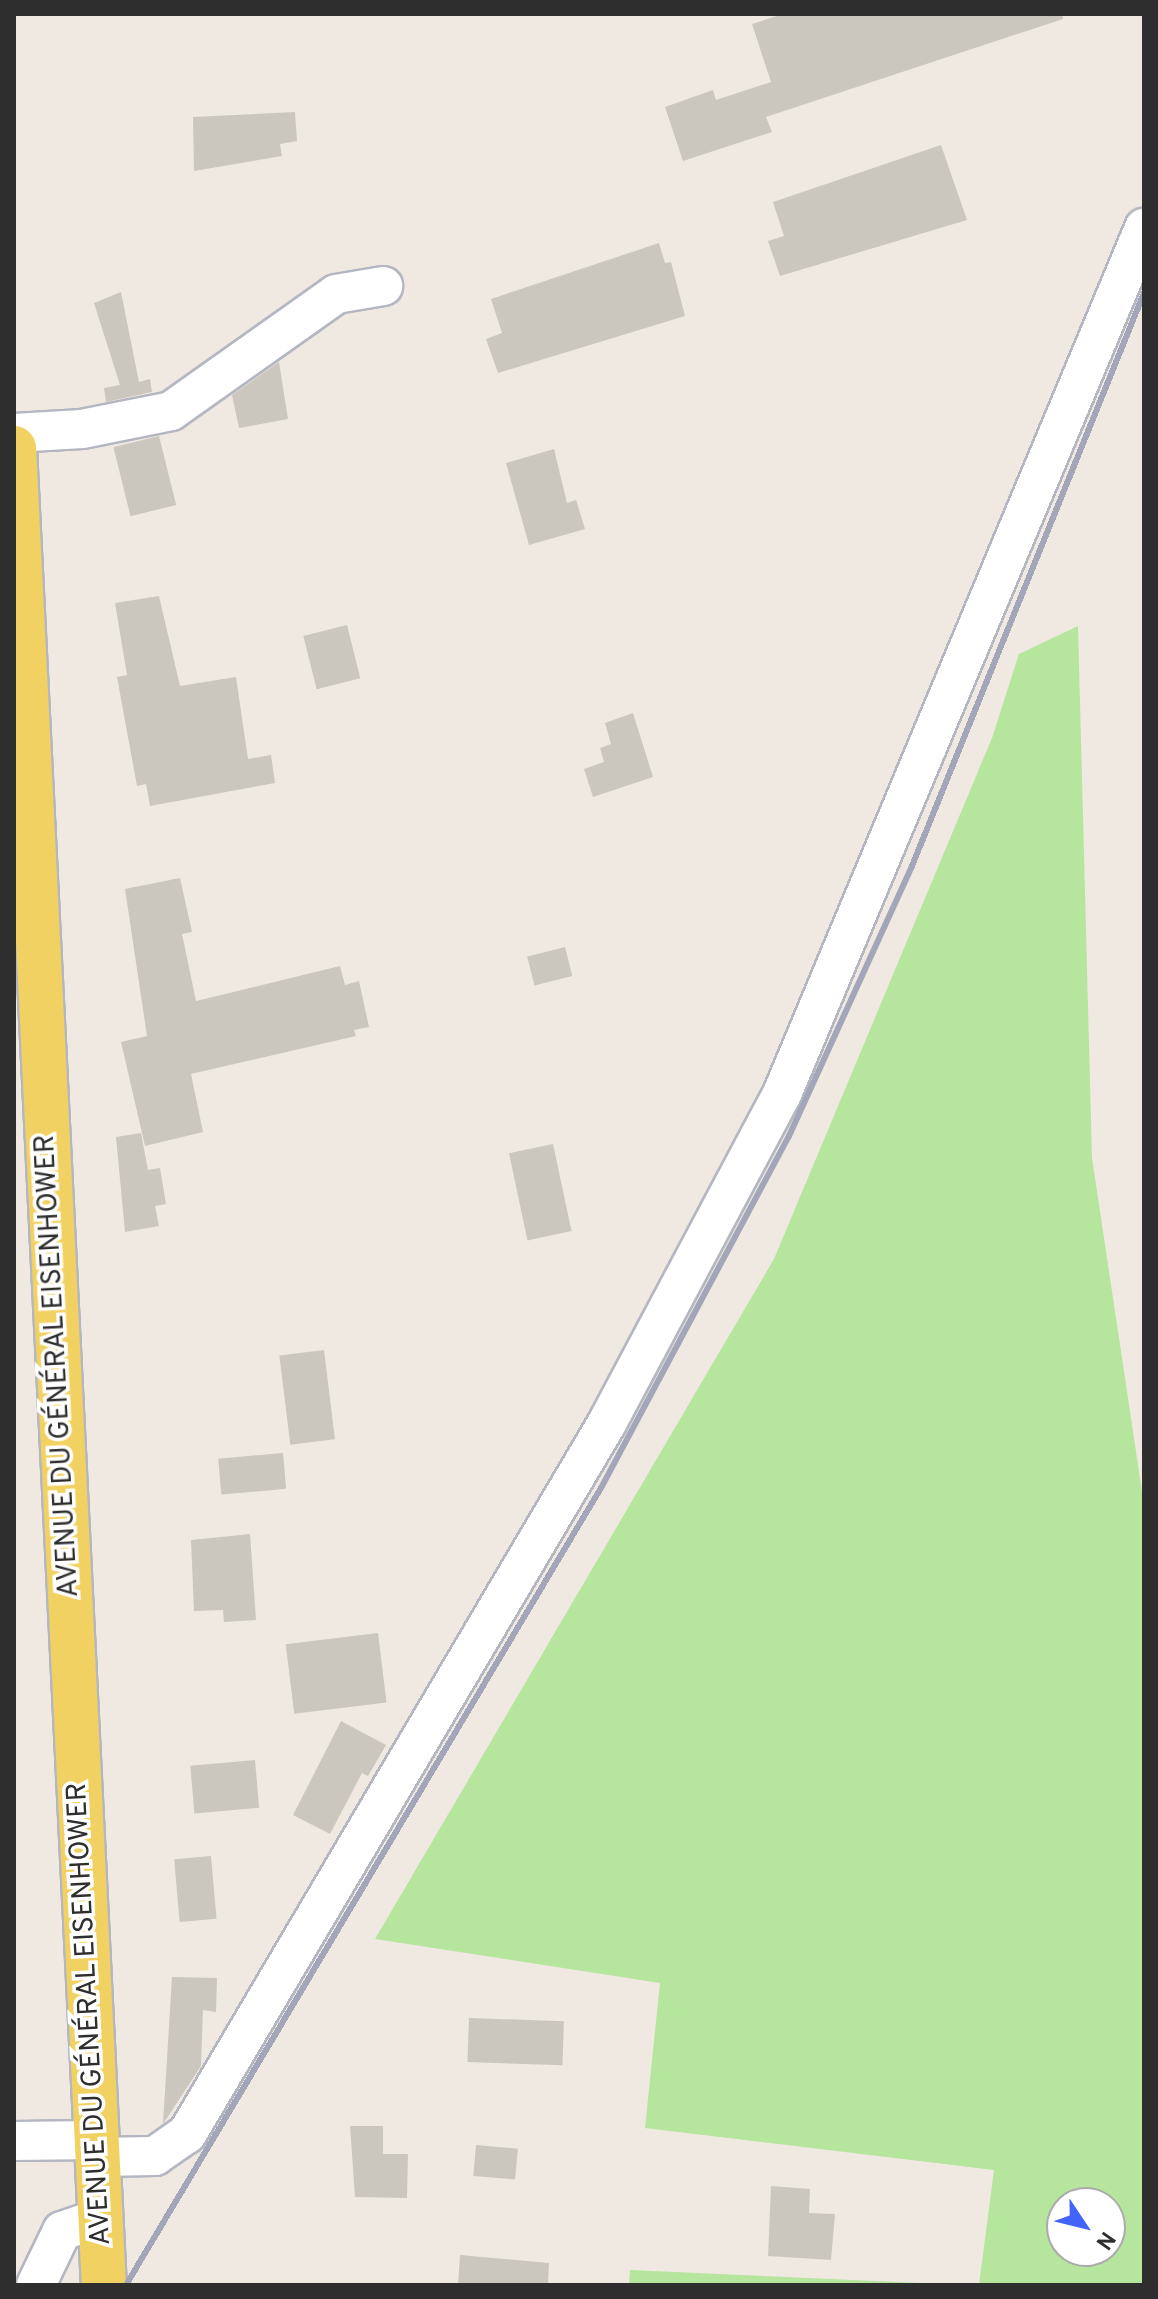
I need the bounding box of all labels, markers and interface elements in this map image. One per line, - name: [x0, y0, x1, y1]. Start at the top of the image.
- street label: AVENUE DU GÉNÉRAL EISENHOWER: [29, 1133, 87, 1599]
- street label: AVENUE DU GÉNÉRAL EISENHOWER: [61, 1781, 119, 2247]
- north arrow: [1046, 2187, 1126, 2267]
- text: N: [1089, 2226, 1120, 2254]

